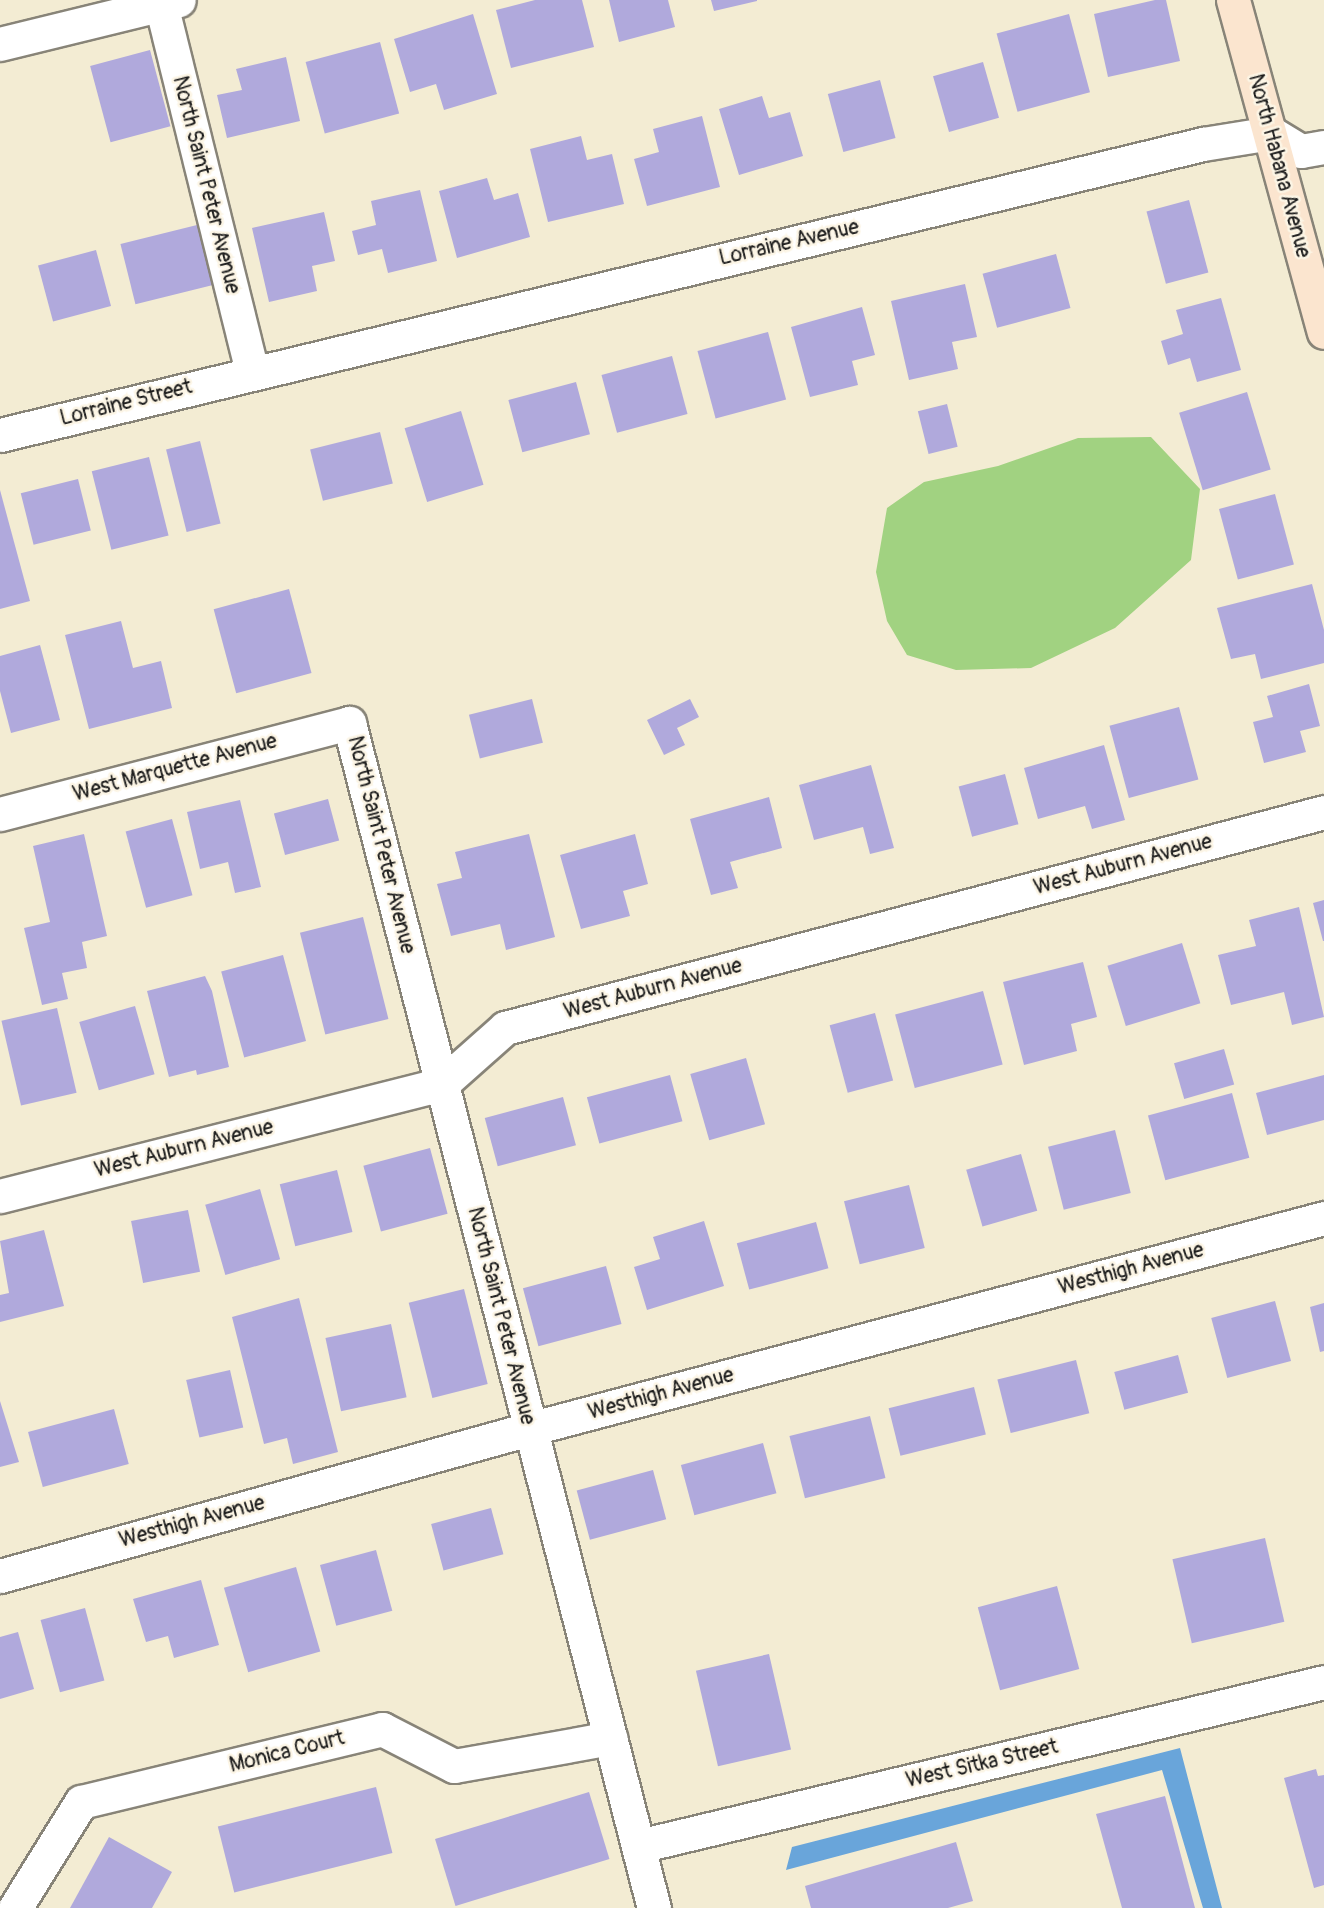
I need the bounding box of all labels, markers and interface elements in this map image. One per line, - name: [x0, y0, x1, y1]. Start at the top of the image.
- street label: North Habana Avenue: [1242, 71, 1316, 261]
- street label: North Saint Peter Avenue: [167, 74, 245, 296]
- street label: Lorraine Avenue: [717, 215, 861, 271]
- street label: Lorraine Street: [57, 374, 195, 432]
- street label: West Marquette Avenue: [70, 729, 280, 807]
- street label: North Saint Peter Avenue: [342, 734, 420, 956]
- street label: West Auburn Avenue: [1031, 829, 1215, 901]
- street label: West Auburn Avenue: [561, 953, 745, 1025]
- street label: West Auburn Avenue: [92, 1115, 276, 1183]
- street label: North Saint Peter Avenue: [462, 1205, 540, 1427]
- street label: Westhigh Avenue: [1055, 1237, 1207, 1301]
- street label: Westhigh Avenue: [585, 1362, 737, 1426]
- street label: Westhigh Avenue: [116, 1490, 268, 1554]
- street label: Monica Court: [227, 1726, 347, 1778]
- street label: West Sitka Street: [904, 1734, 1060, 1794]

